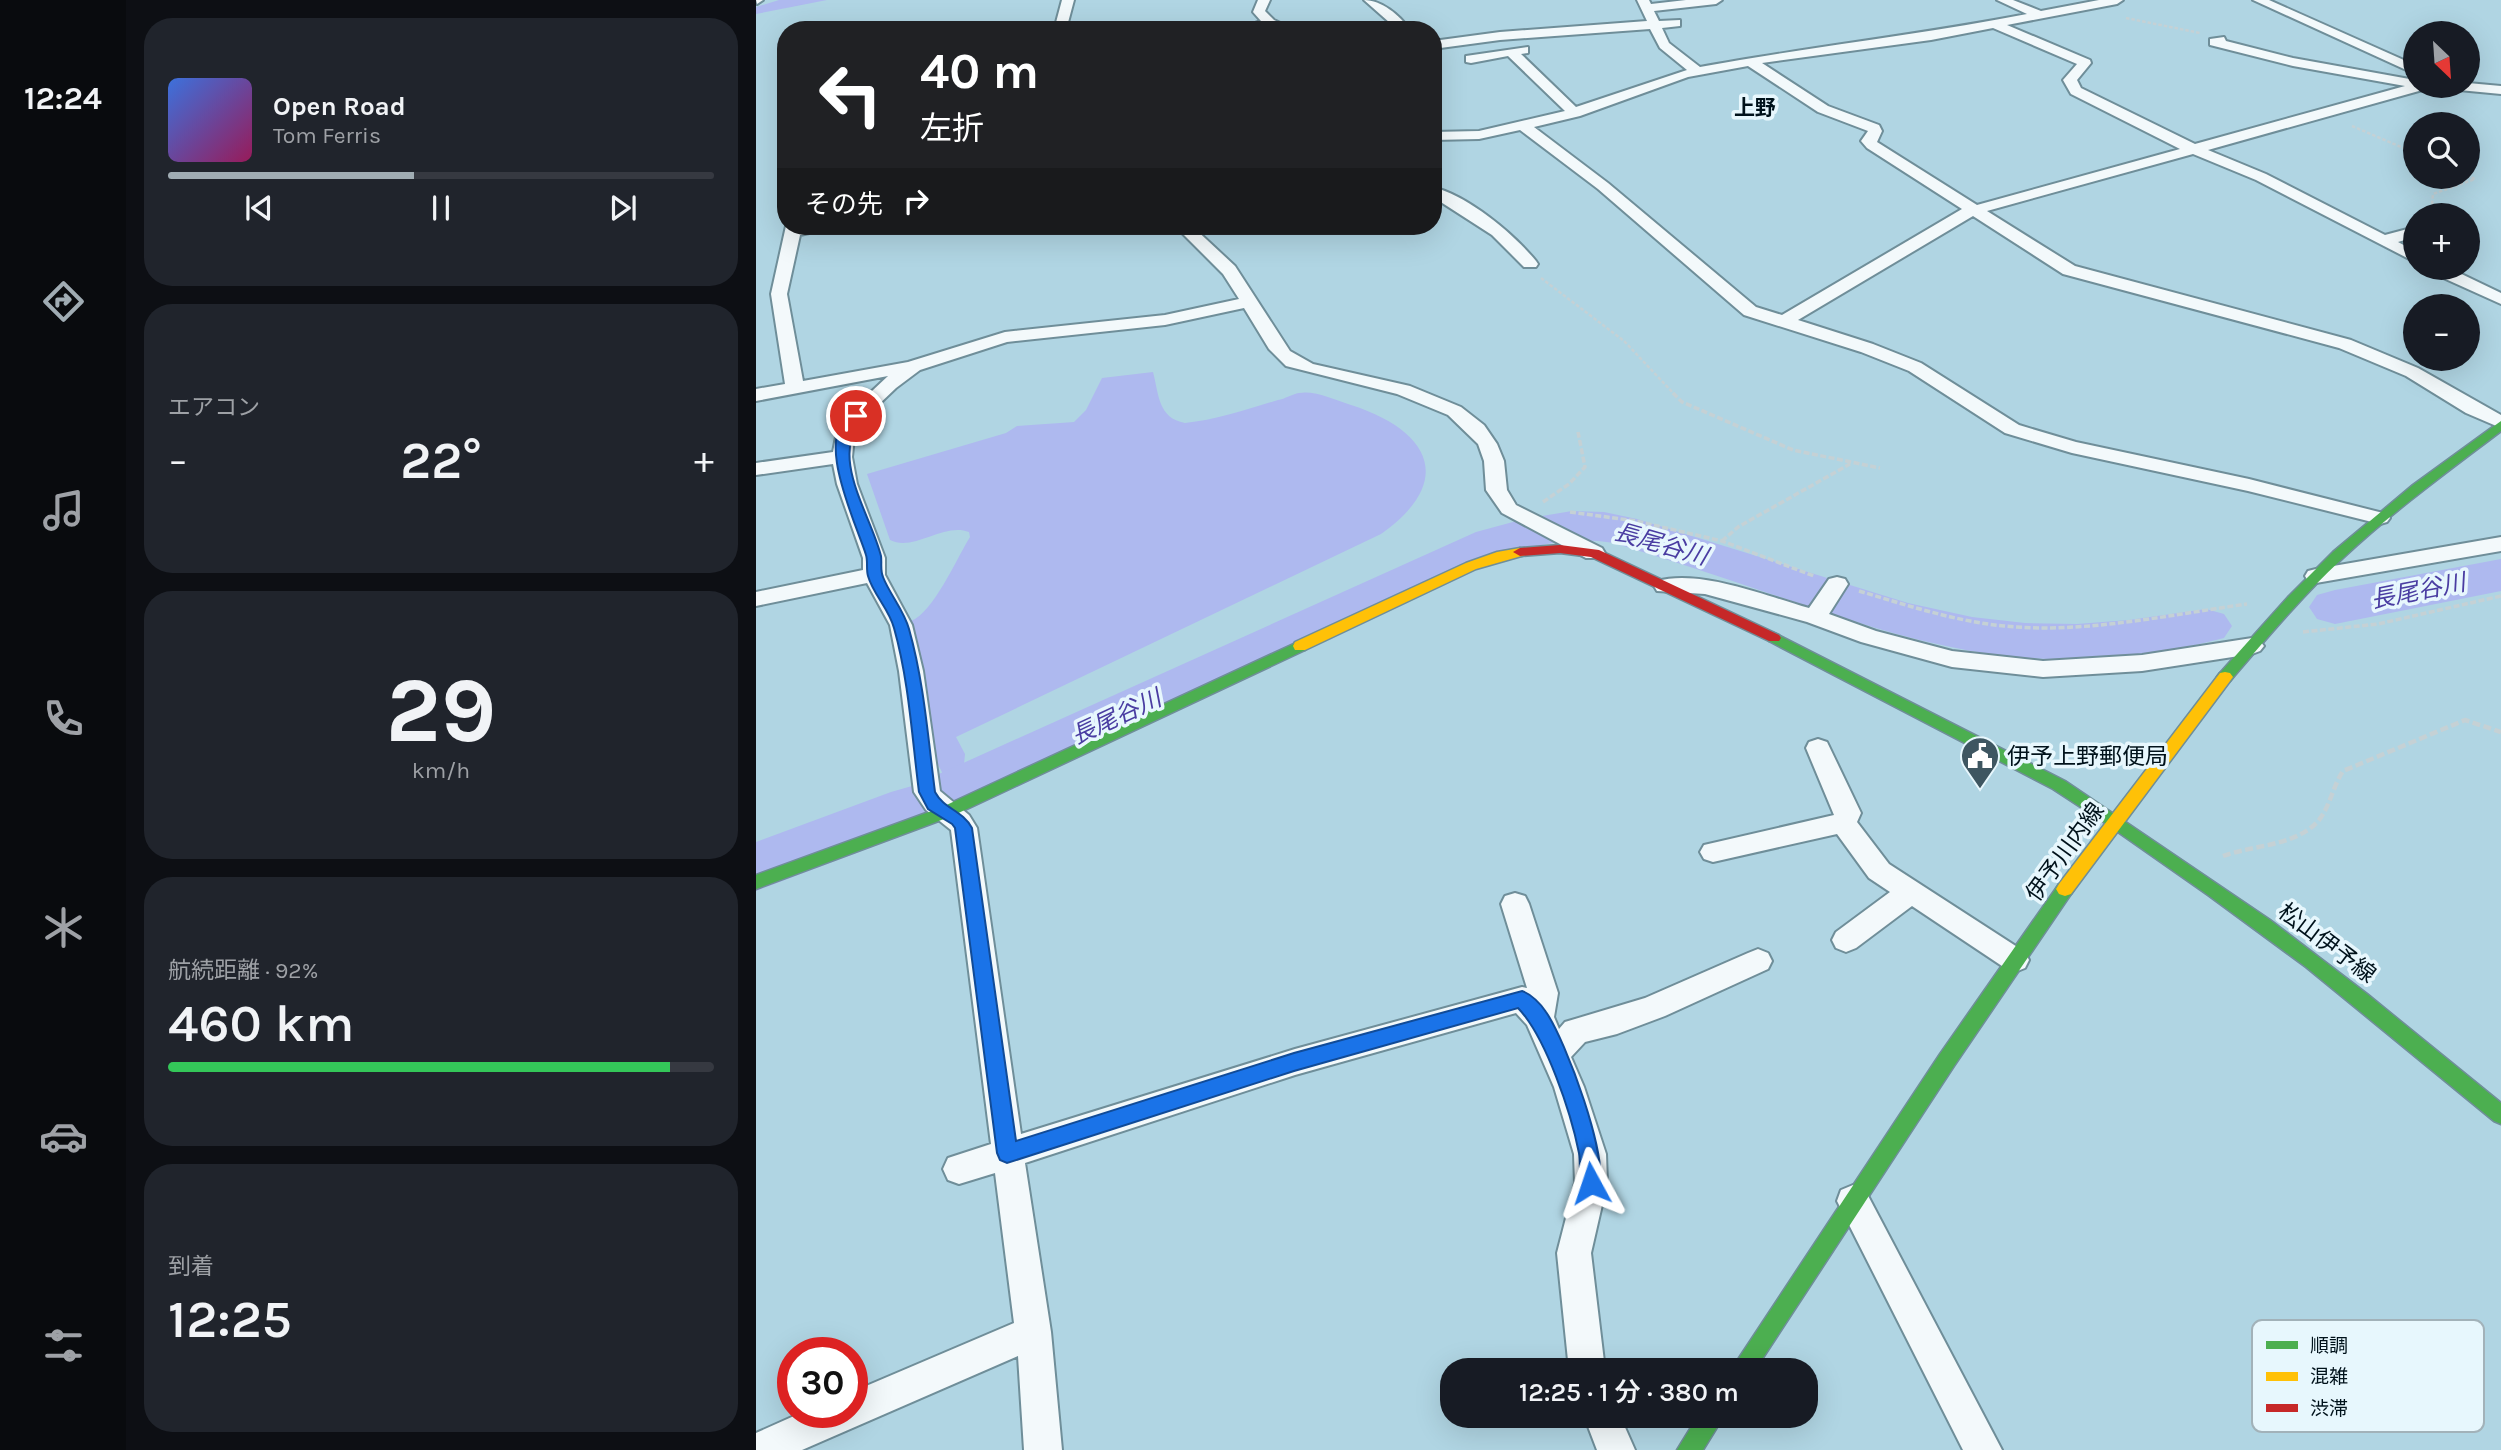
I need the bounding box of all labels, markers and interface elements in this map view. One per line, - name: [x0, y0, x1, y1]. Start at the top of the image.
- north arrow: [2403, 21, 2480, 98]
- map controls: [2403, 21, 2480, 371]
- text: 40 m: [920, 43, 1039, 100]
- icon: left: [805, 49, 896, 140]
- text: 12:24: [24, 80, 102, 117]
- text: Open Road: [273, 91, 406, 122]
- district label: 上野: [1734, 96, 1776, 120]
- text: 左折: [920, 110, 984, 147]
- button: search: [2403, 112, 2480, 189]
- text: Tom Ferris: [273, 122, 381, 149]
- icon: right: [897, 182, 935, 220]
- icon: previous: [240, 189, 278, 227]
- icon: pause: [422, 189, 460, 227]
- icon: next: [604, 189, 642, 227]
- text: その先: [805, 189, 883, 220]
- button: +: [2403, 203, 2480, 280]
- icon: directions: [39, 277, 88, 326]
- button: −: [2403, 294, 2480, 371]
- pin: [826, 386, 886, 446]
- text: エアコン: [168, 394, 260, 421]
- icon: arrive: [837, 397, 875, 435]
- text: 22°: [400, 430, 482, 491]
- text: −: [168, 438, 188, 483]
- text: +: [694, 438, 714, 483]
- icon: music: [39, 486, 88, 535]
- water label: 長尾谷川: [1611, 517, 1714, 572]
- water label: 長尾谷川: [2368, 568, 2471, 614]
- text: 29: [386, 658, 496, 764]
- water label: 長尾谷川: [1067, 683, 1168, 750]
- icon: phone: [39, 694, 88, 743]
- public building icon: 伊予上野郵便局: [1959, 735, 2001, 790]
- place label: 伊予上野郵便局: [2007, 743, 2168, 770]
- text: km/h: [412, 757, 470, 784]
- street label: 伊予川内線: [2020, 798, 2110, 906]
- street label: 松山伊予線: [2273, 898, 2381, 988]
- icon: climate: [39, 903, 88, 952]
- text: 航続距離 · 92%: [168, 957, 318, 984]
- text: 460 km: [168, 993, 354, 1054]
- icon: car: [39, 1112, 88, 1161]
- position arrow: [1554, 1146, 1628, 1220]
- text: 到着: [168, 1253, 214, 1280]
- text: 12:25: [168, 1289, 292, 1350]
- legend: [2252, 1320, 2484, 1432]
- icon: filters: [39, 1321, 88, 1370]
- text: 順調: [2310, 1335, 2348, 1357]
- speed limit sign: 30: [777, 1337, 868, 1428]
- text: 混雑: [2310, 1366, 2348, 1388]
- text: 12:25 · 1 分 · 380 m: [1519, 1377, 1739, 1408]
- text: 渋滞: [2310, 1398, 2348, 1420]

